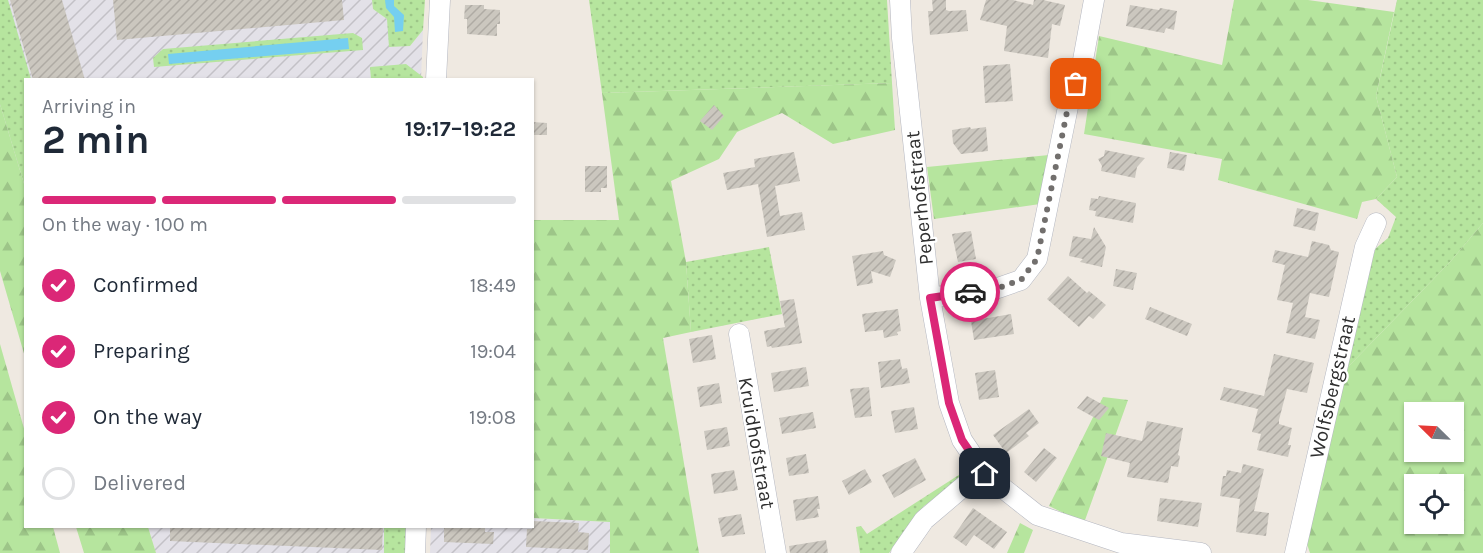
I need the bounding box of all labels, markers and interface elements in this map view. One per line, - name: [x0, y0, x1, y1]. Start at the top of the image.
- pin: [1050, 58, 1101, 109]
- icon: bag: [1059, 67, 1092, 100]
- text: Arriving in: [42, 95, 136, 118]
- text: 19:17–19:22: [405, 116, 516, 142]
- text: 2 min: [42, 117, 150, 163]
- street label: Peperhofstraat: [901, 129, 938, 266]
- text: On the way · 100 m: [42, 213, 208, 236]
- courier: [940, 262, 1000, 322]
- icon: check: [42, 269, 75, 302]
- text: Confirmed: [93, 272, 199, 298]
- text: 18:49: [470, 274, 516, 297]
- icon: car: [954, 276, 987, 309]
- street label: Wolfsbergstraat: [1305, 313, 1360, 461]
- icon: check: [42, 335, 75, 368]
- text: Preparing: [93, 338, 190, 364]
- text: 19:04: [470, 340, 516, 363]
- street label: Kruidhofstraat: [734, 375, 780, 511]
- icon: check: [42, 401, 75, 434]
- north arrow: [1404, 402, 1464, 462]
- map controls: [1404, 402, 1464, 534]
- text: On the way: [93, 404, 202, 430]
- text: 19:08: [469, 406, 516, 429]
- pin: [959, 448, 1010, 499]
- icon: home: [968, 457, 1001, 490]
- text: Delivered: [93, 470, 186, 496]
- button: locate: [1404, 474, 1464, 534]

